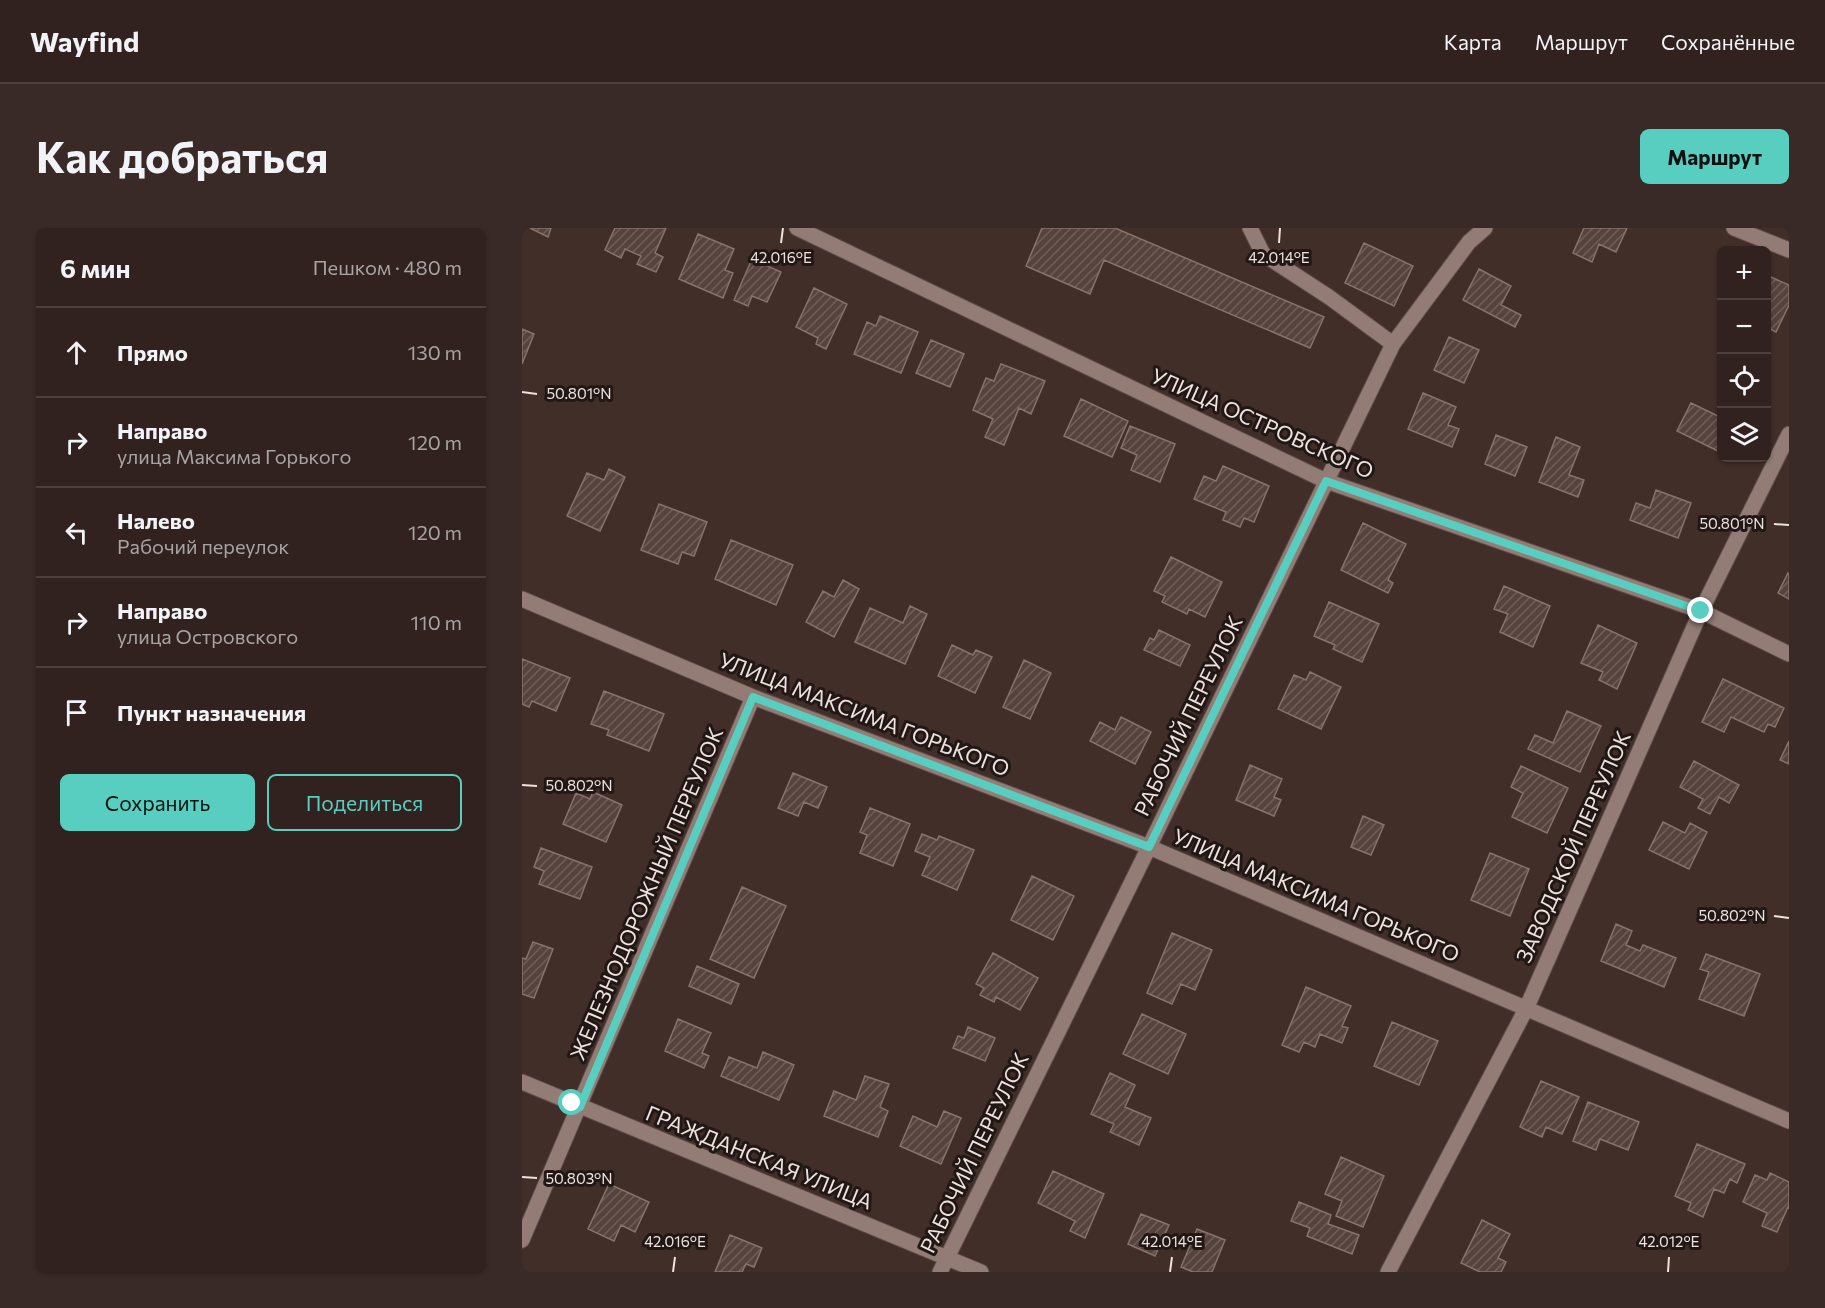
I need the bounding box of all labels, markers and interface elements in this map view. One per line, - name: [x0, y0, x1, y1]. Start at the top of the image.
- text: Wayfind: [30, 24, 139, 58]
- text: Карта: [1444, 29, 1502, 54]
- text: Маршрут: [1535, 29, 1628, 54]
- text: Сохранённые: [1661, 29, 1795, 54]
- button: Маршрут: [1640, 129, 1789, 184]
- text: Как добраться: [36, 130, 328, 182]
- map controls: [1717, 246, 1771, 462]
- button: +: [1717, 246, 1771, 300]
- text: 42.016°E: [750, 248, 812, 266]
- text: 42.014°E: [1248, 248, 1310, 266]
- text: 6 мин: [60, 252, 130, 283]
- text: Пешком · 480 m: [313, 255, 462, 279]
- button: −: [1717, 300, 1771, 354]
- icon: ahead: [60, 336, 93, 369]
- text: Прямо: [117, 339, 188, 366]
- text: 130 m: [408, 340, 462, 364]
- button: locate: [1717, 354, 1771, 408]
- street label: УЛИЦА ОСТРОВСКОГО: [1148, 362, 1378, 483]
- text: 50.801°N: [546, 384, 612, 402]
- button: layers: [1717, 408, 1771, 462]
- text: Направо: [117, 417, 207, 444]
- icon: right: [60, 426, 93, 459]
- text: 120 m: [408, 430, 462, 454]
- text: улица Максима Горького: [117, 444, 351, 468]
- text: Налево: [117, 507, 195, 534]
- text: 50.801°N: [1699, 514, 1765, 532]
- icon: left: [60, 516, 93, 549]
- text: 120 m: [408, 520, 462, 544]
- text: Рабочий переулок: [117, 534, 289, 558]
- text: Направо: [117, 597, 207, 624]
- route end: [1687, 597, 1713, 623]
- icon: right: [60, 606, 93, 639]
- text: 110 m: [411, 610, 462, 634]
- street label: РАБОЧИЙ ПЕРЕУЛОК: [1128, 611, 1247, 820]
- text: улица Островского: [117, 624, 298, 648]
- street label: УЛИЦА МАКСИМА ГОРЬКОГО: [716, 647, 1013, 781]
- icon: arrive: [60, 696, 93, 729]
- text: Пункт назначения: [117, 699, 306, 726]
- street label: ЖЕЛЕЗНОДОРОЖНЫЙ ПЕРЕУЛОК: [564, 723, 727, 1064]
- street label: ЗАВОДСКОЙ ПЕРЕУЛОК: [1510, 727, 1635, 966]
- button: Сохранить: [60, 774, 255, 831]
- button: Поделиться: [267, 774, 462, 831]
- text: 50.802°N: [545, 776, 613, 794]
- street label: УЛИЦА МАКСИМА ГОРЬКОГО: [1170, 823, 1464, 966]
- text: 50.802°N: [1698, 906, 1766, 924]
- street label: РАБОЧИЙ ПЕРЕУЛОК: [914, 1048, 1033, 1257]
- route start: [558, 1089, 584, 1115]
- street label: ГРАЖДАНСКАЯ УЛИЦА: [643, 1100, 877, 1214]
- text: 50.803°N: [545, 1169, 613, 1187]
- text: 42.016°E: [644, 1232, 706, 1250]
- text: 42.014°E: [1141, 1232, 1203, 1250]
- text: 42.012°E: [1639, 1232, 1700, 1250]

